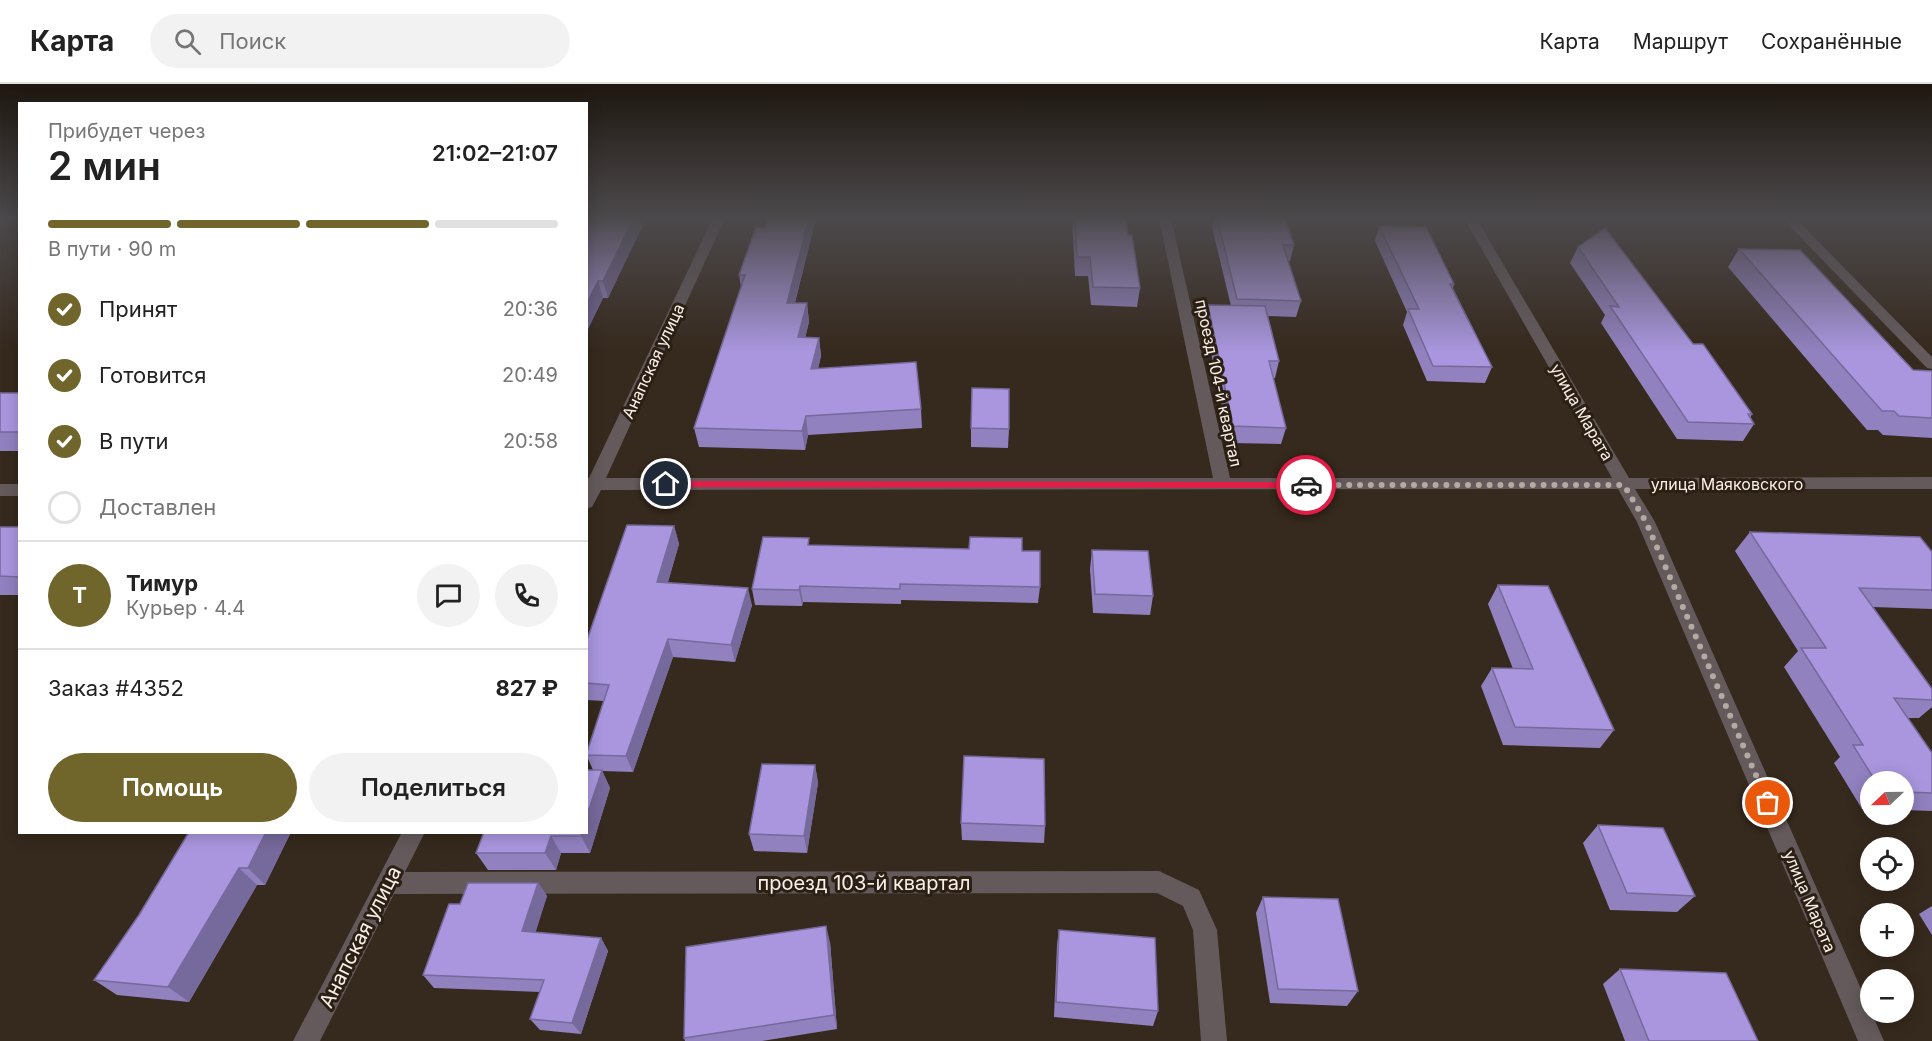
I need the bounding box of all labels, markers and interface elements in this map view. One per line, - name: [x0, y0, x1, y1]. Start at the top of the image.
- search box: [150, 14, 570, 68]
- text: Карта: [30, 24, 114, 58]
- icon: search: [171, 25, 204, 58]
- text: Поиск: [219, 28, 286, 54]
- text: Карта: [1539, 29, 1600, 54]
- text: Маршрут: [1633, 29, 1728, 54]
- text: Сохранённые: [1761, 29, 1902, 54]
- text: Прибудет через: [48, 119, 205, 143]
- text: 21:02–21:07: [432, 140, 558, 166]
- text: 2 мин: [48, 142, 161, 189]
- text: В пути · 90 m: [48, 237, 176, 261]
- icon: check: [48, 293, 81, 326]
- text: Принят: [99, 296, 177, 322]
- text: 20:36: [503, 297, 558, 321]
- street label: проезд 104-й квартал: [1191, 297, 1247, 469]
- street label: Анапская улица: [618, 300, 688, 422]
- icon: check: [48, 359, 81, 392]
- street label: улица Марата: [1546, 360, 1618, 464]
- text: Готовится: [99, 362, 206, 388]
- text: 20:49: [502, 363, 558, 387]
- icon: check: [48, 425, 81, 458]
- text: В пути: [99, 428, 168, 454]
- text: 20:58: [503, 429, 558, 453]
- courier: [1276, 455, 1336, 515]
- pin: [640, 458, 691, 509]
- icon: home: [649, 467, 682, 500]
- icon: car: [1290, 469, 1323, 502]
- street label: улица Маяковского: [1651, 474, 1803, 494]
- text: Доставлен: [99, 494, 216, 520]
- button: chat: [417, 564, 480, 627]
- button: phone: [495, 564, 558, 627]
- text: Тимур: [126, 570, 198, 596]
- text: Т: [72, 582, 87, 608]
- text: Курьер · 4.4: [126, 596, 245, 620]
- text: Заказ #4352: [48, 675, 184, 701]
- text: 827 ₽: [496, 675, 558, 701]
- button: Помощь: [48, 753, 297, 822]
- button: Поделиться: [309, 753, 558, 822]
- north arrow: [1860, 771, 1914, 825]
- map controls: [1860, 771, 1914, 1023]
- pin: [1742, 777, 1793, 828]
- icon: bag: [1751, 786, 1784, 819]
- button: locate: [1860, 837, 1914, 891]
- street label: улица Марата: [1780, 847, 1840, 955]
- street label: Анапская улица: [314, 862, 406, 1012]
- street label: проезд 103-й квартал: [757, 871, 971, 895]
- button: +: [1860, 903, 1914, 957]
- button: −: [1860, 969, 1914, 1023]

